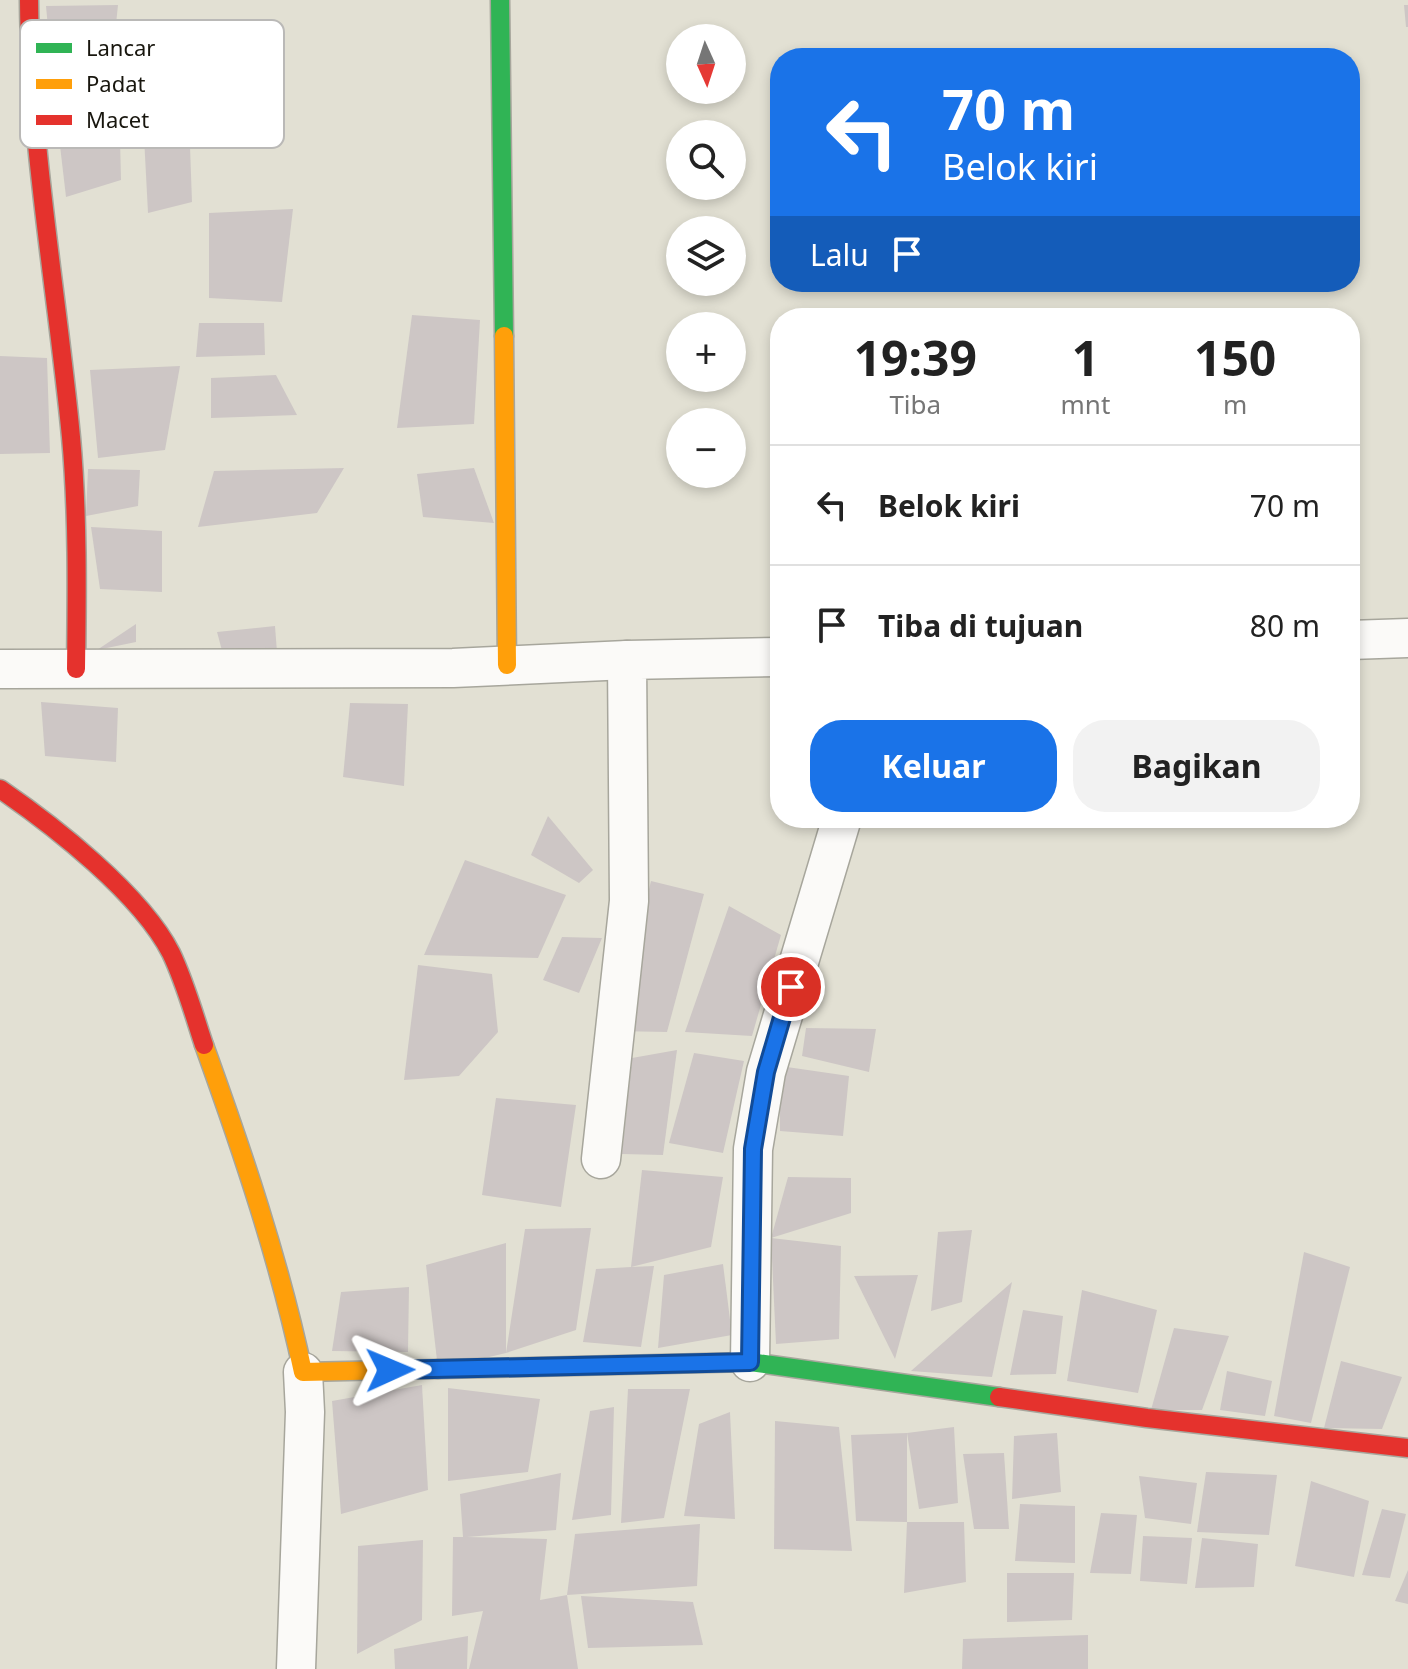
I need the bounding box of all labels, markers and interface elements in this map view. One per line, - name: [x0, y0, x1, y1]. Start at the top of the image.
- legend: [20, 20, 284, 148]
- north arrow: [666, 24, 746, 104]
- map controls: [666, 24, 746, 488]
- text: Lancar: [86, 32, 155, 62]
- text: Padat: [86, 68, 146, 98]
- text: 70 m: [942, 70, 1075, 146]
- icon: left: [810, 80, 914, 184]
- text: Macet: [86, 104, 149, 134]
- button: search: [666, 120, 746, 200]
- text: Belok kiri: [942, 142, 1098, 191]
- button: layers: [666, 216, 746, 296]
- icon: arrive: [885, 232, 929, 276]
- text: Lalu: [810, 234, 869, 275]
- button: +: [666, 312, 746, 392]
- text: 19:39: [854, 325, 977, 390]
- text: 1: [1072, 325, 1099, 390]
- text: 150: [1194, 325, 1276, 390]
- text: Tiba: [889, 386, 941, 422]
- text: mnt: [1061, 386, 1110, 422]
- text: m: [1223, 386, 1247, 422]
- button: −: [666, 408, 746, 488]
- icon: left: [810, 483, 854, 527]
- text: Belok kiri: [878, 485, 1020, 526]
- text: 70 m: [1250, 485, 1320, 526]
- icon: arrive: [810, 603, 854, 647]
- text: Tiba di tujuan: [878, 605, 1083, 646]
- text: 80 m: [1250, 605, 1320, 646]
- button: Keluar: [810, 720, 1057, 812]
- button: Bagikan: [1073, 720, 1320, 812]
- pin: [757, 953, 825, 1021]
- icon: arrive: [769, 965, 813, 1009]
- position arrow: [348, 1328, 432, 1412]

